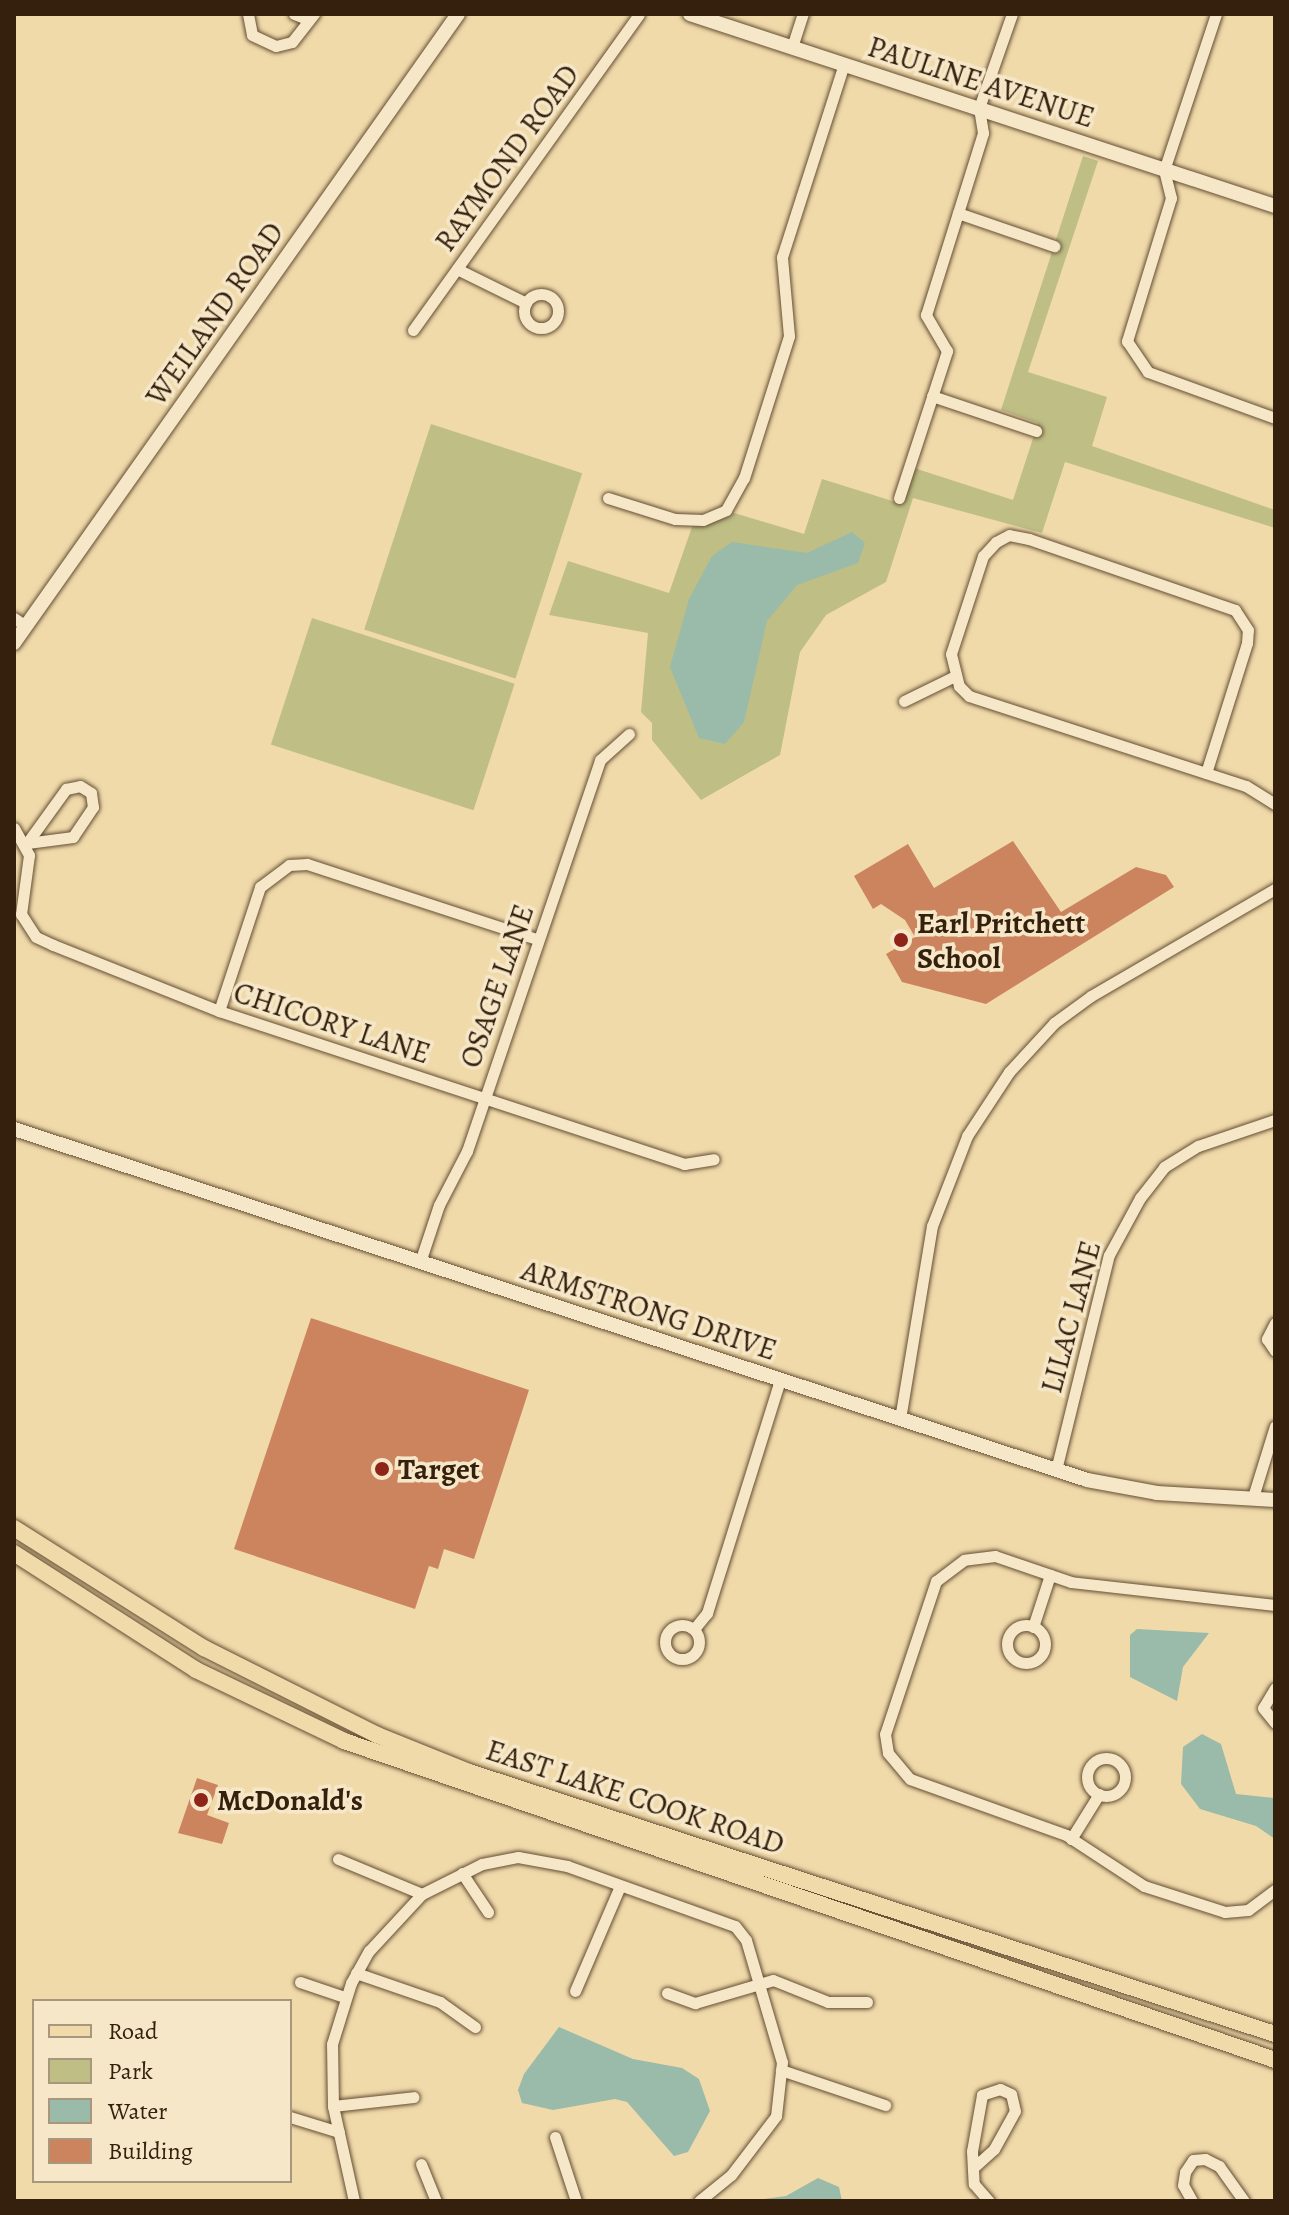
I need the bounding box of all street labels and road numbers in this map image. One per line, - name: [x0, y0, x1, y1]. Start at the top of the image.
- street label: PAULINE AVENUE: [863, 28, 1099, 136]
- street label: RAYMOND ROAD: [427, 58, 587, 258]
- street label: WEILAND ROAD: [138, 215, 292, 413]
- street label: OSAGE LANE: [452, 900, 542, 1072]
- street label: CHICORY LANE: [229, 974, 435, 1072]
- street label: LILAC LANE: [1033, 1237, 1109, 1397]
- street label: ARMSTRONG DRIVE: [517, 1252, 781, 1368]
- street label: EAST LAKE COOK ROAD: [481, 1732, 789, 1862]

